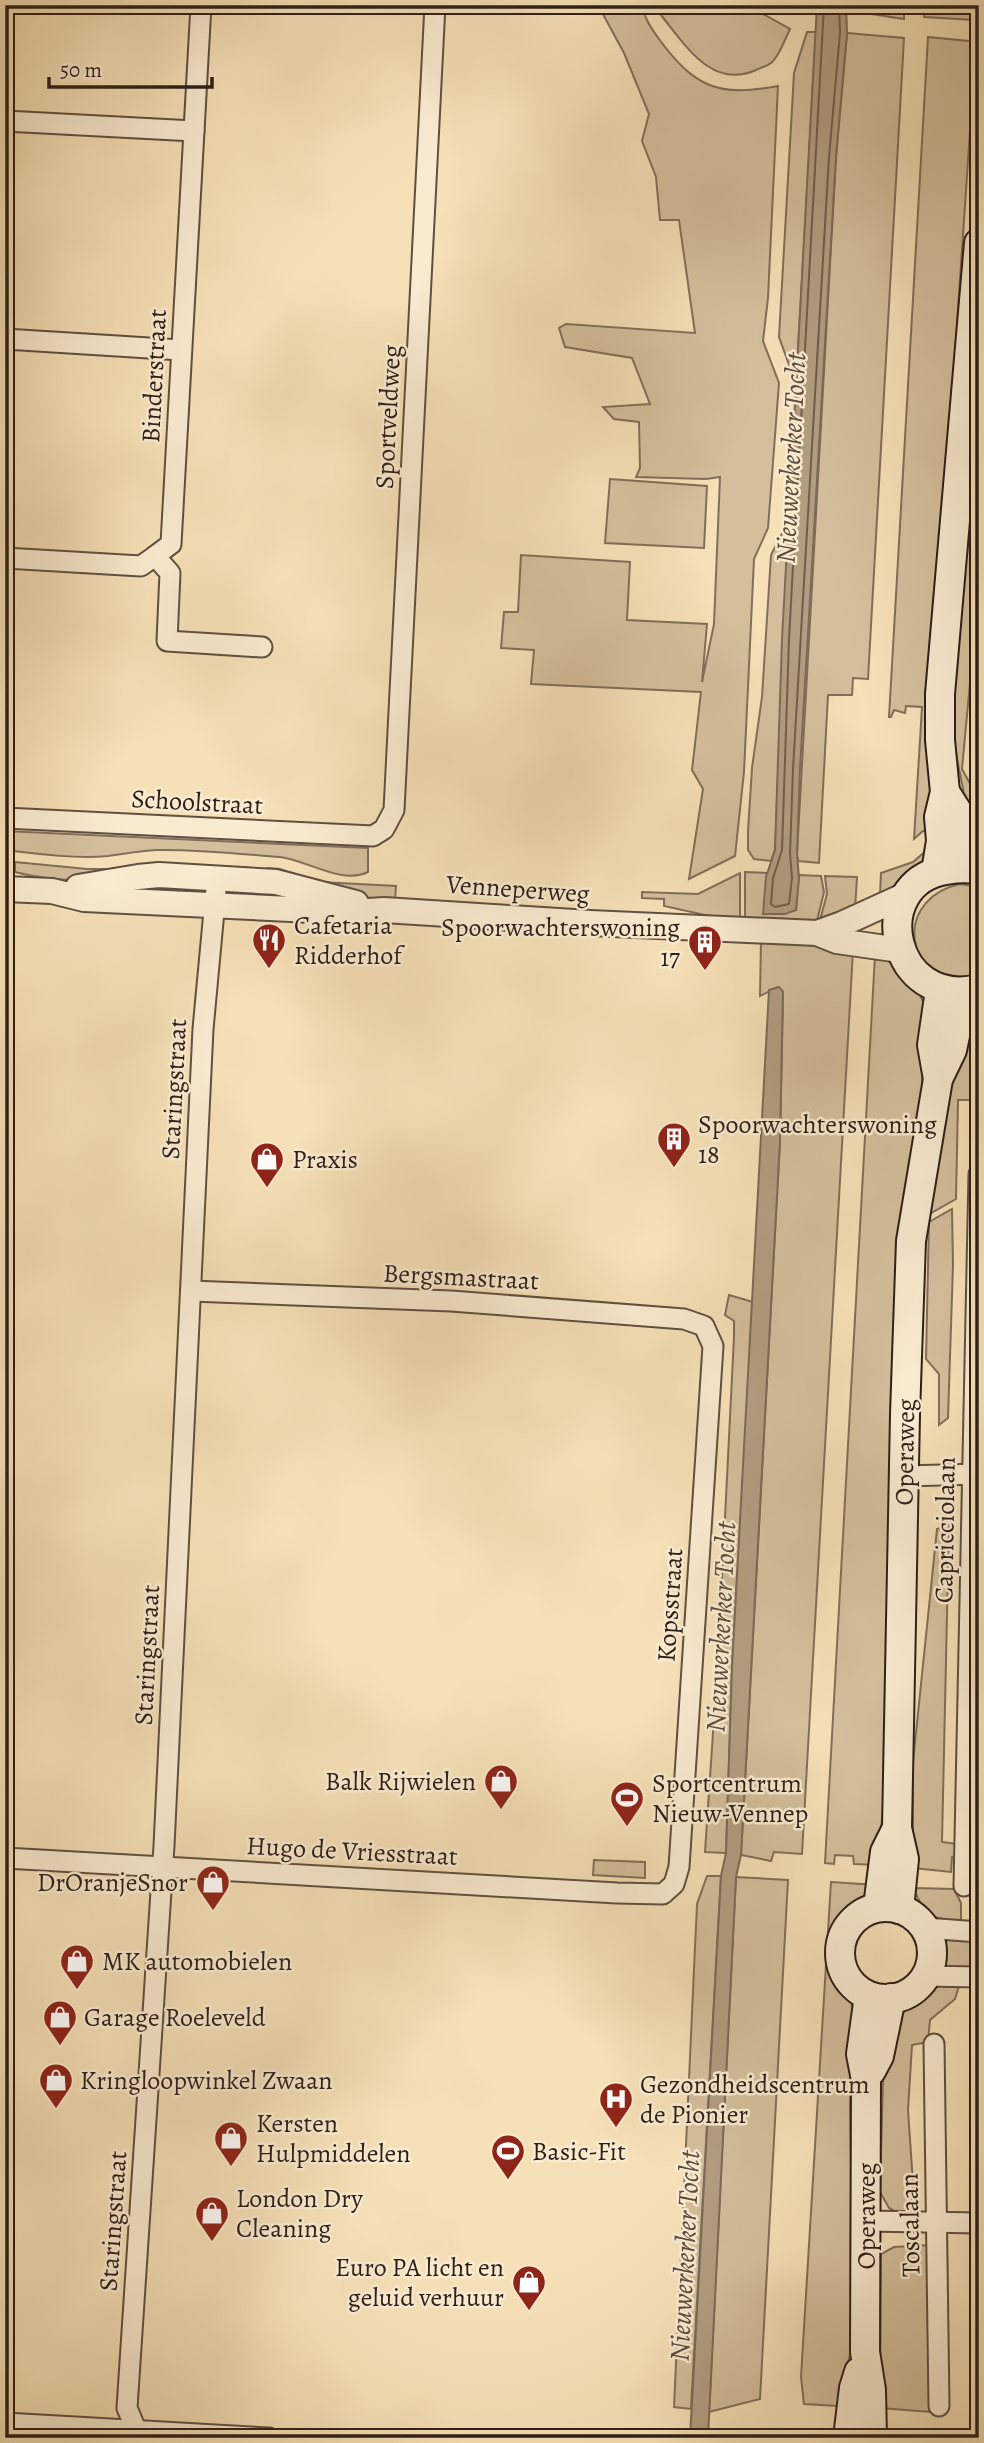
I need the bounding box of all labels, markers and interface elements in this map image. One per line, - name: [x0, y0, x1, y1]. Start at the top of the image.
- scale bar: [49, 46, 212, 90]
- text: 50 m: [60, 56, 102, 84]
- street label: Binderstraat: [133, 308, 175, 444]
- street label: Sportveldweg: [367, 344, 409, 490]
- water label: Nieuwerkerker Tocht: [767, 351, 816, 564]
- street label: Schoolstraat: [130, 781, 264, 823]
- street label: Venneperweg: [444, 866, 591, 911]
- place label: Cafetaria Ridderhof: [294, 908, 405, 973]
- place label: Spoorwachterswoning 17: [441, 910, 680, 975]
- restaurant icon: Cafetaria Ridderhof: [250, 921, 288, 970]
- building icon: Spoorwachterswoning 17: [686, 923, 724, 972]
- street label: Staringstraat: [153, 1017, 195, 1160]
- place label: Spoorwachterswoning 18: [698, 1107, 937, 1172]
- building icon: Spoorwachterswoning 18: [655, 1120, 693, 1169]
- shop icon: Praxis: [248, 1140, 286, 1189]
- place label: Praxis: [292, 1142, 358, 1177]
- street label: Bergsmastraat: [382, 1255, 540, 1299]
- street label: Operaweg: [887, 1398, 923, 1506]
- street label: Capricciolaan: [926, 1457, 964, 1603]
- water label: Nieuwerkerker Tocht: [697, 1520, 746, 1733]
- street label: Kopsstraat: [649, 1546, 691, 1663]
- street label: Staringstraat: [126, 1583, 168, 1726]
- shop icon: Balk Rijwielen: [482, 1762, 520, 1811]
- place label: Balk Rijwielen: [325, 1764, 476, 1799]
- place label: Sportcentrum Nieuw-Vennep: [652, 1766, 808, 1831]
- sports icon: Sportcentrum Nieuw-Vennep: [608, 1779, 646, 1828]
- street label: Hugo de Vriesstraat: [246, 1828, 459, 1874]
- shop icon: DrOranjeSnor: [194, 1863, 232, 1912]
- place label: DrOranjeSnor: [37, 1865, 188, 1900]
- shop icon: MK automobielen: [58, 1942, 96, 1991]
- place label: MK automobielen: [102, 1944, 292, 1979]
- shop icon: Garage Roeleveld: [41, 1998, 79, 2047]
- place label: Garage Roeleveld: [84, 2000, 266, 2035]
- shop icon: Kringloopwinkel Zwaan: [37, 2061, 75, 2110]
- place label: Kringloopwinkel Zwaan: [80, 2063, 333, 2098]
- place label: Gezondheidscentrum de Pionier: [640, 2067, 870, 2132]
- hospital icon: Gezondheidscentrum de Pionier: [597, 2080, 635, 2129]
- place label: Kersten Hulpmiddelen: [256, 2106, 411, 2171]
- shop icon: Kersten Hulpmiddelen: [212, 2119, 250, 2168]
- sports icon: Basic-Fit: [489, 2132, 527, 2181]
- place label: Basic-Fit: [532, 2134, 626, 2169]
- street label: Staringstraat: [91, 2149, 135, 2292]
- water label: Nieuwerkerker Tocht: [661, 2149, 710, 2362]
- street label: Operaweg: [849, 2162, 884, 2270]
- street label: Toscalaan: [892, 2173, 928, 2277]
- place label: London Dry Cleaning: [236, 2181, 363, 2246]
- shop icon: London Dry Cleaning: [193, 2194, 231, 2243]
- place label: Euro PA licht en geluid verhuur: [335, 2250, 504, 2315]
- shop icon: Euro PA licht en geluid verhuur: [510, 2263, 548, 2312]

